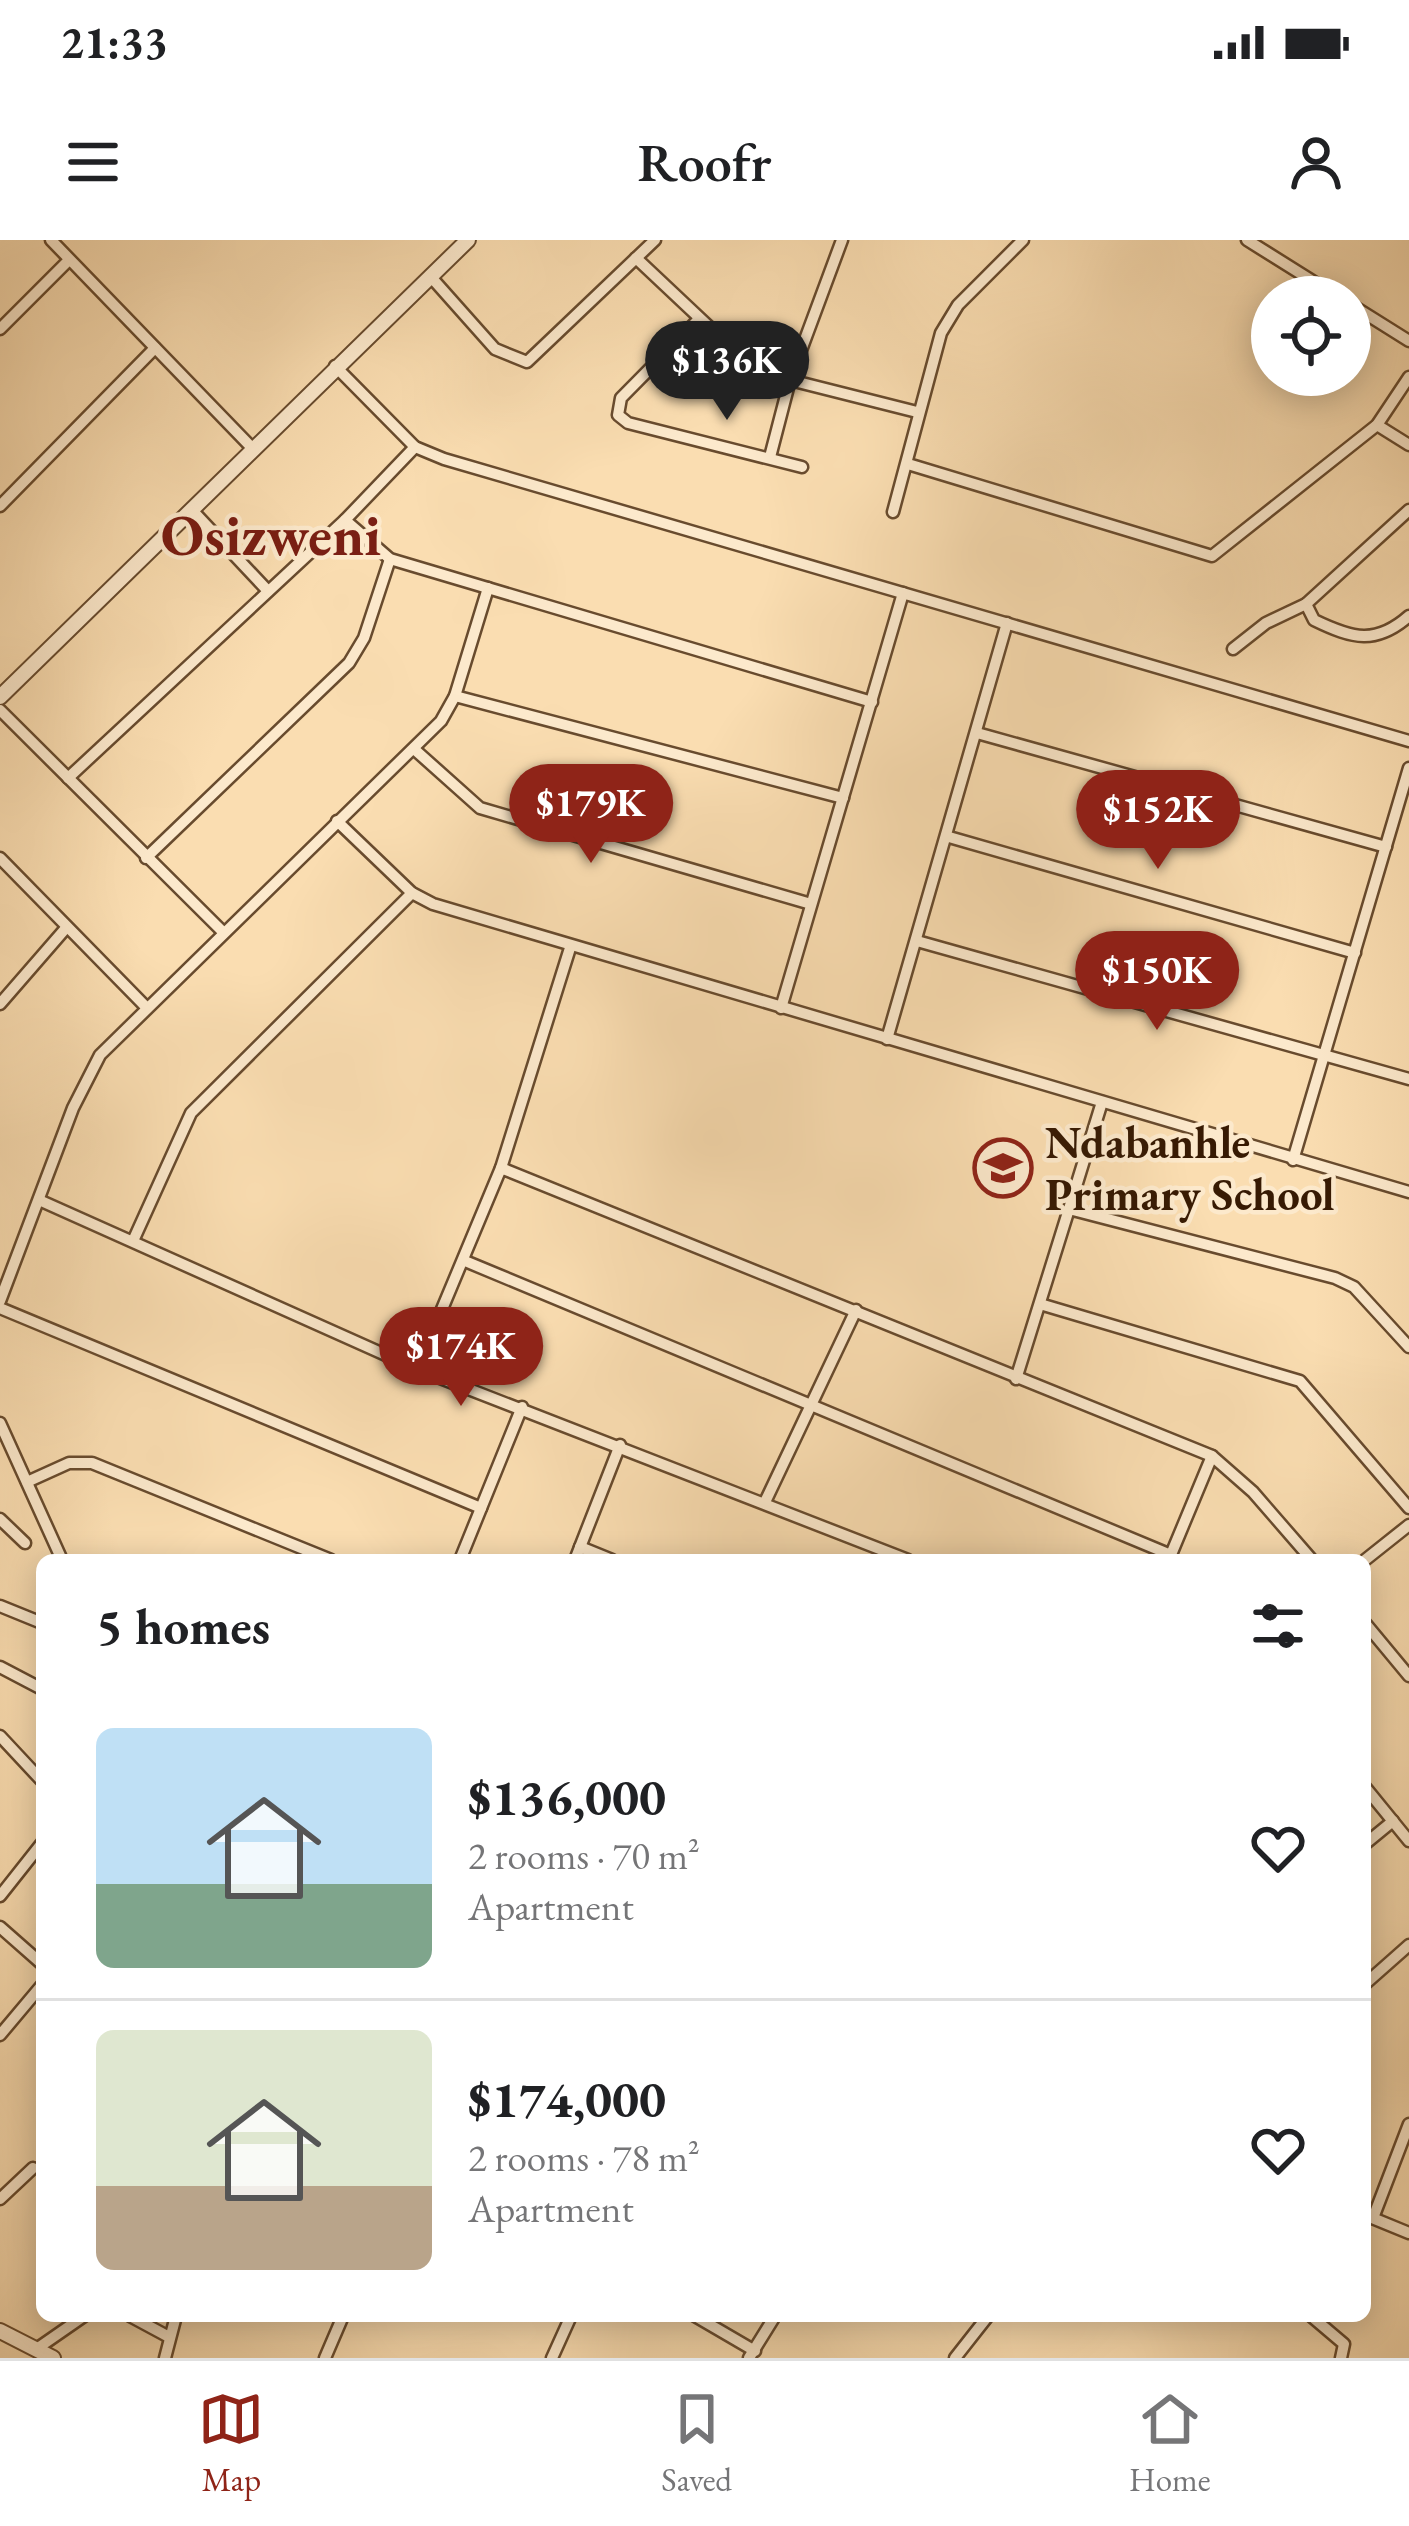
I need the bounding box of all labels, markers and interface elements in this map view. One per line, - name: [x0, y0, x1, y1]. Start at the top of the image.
- text: 21:33: [60, 13, 168, 71]
- text: Roofr: [638, 127, 771, 197]
- icon: menu: [60, 129, 126, 195]
- icon: person: [1283, 129, 1349, 195]
- map controls: [1251, 276, 1371, 396]
- button: locate: [1251, 276, 1371, 396]
- pin: $136K: [643, 321, 811, 423]
- text: $136K: [672, 334, 782, 385]
- district label: Osizweni: [161, 498, 381, 572]
- pin: $179K: [507, 764, 675, 866]
- pin: $152K: [1074, 770, 1242, 872]
- text: $179K: [536, 777, 646, 828]
- text: $152K: [1103, 783, 1213, 834]
- pin: $150K: [1073, 931, 1241, 1033]
- text: $150K: [1102, 944, 1212, 995]
- place label: Ndabanhle Primary School: [1045, 1113, 1335, 1223]
- school or university icon: Ndabanhle Primary School: [972, 1137, 1034, 1199]
- pin: $174K: [377, 1307, 545, 1409]
- text: $174K: [406, 1320, 516, 1371]
- text: 5 homes: [96, 1593, 270, 1659]
- icon: filters: [1245, 1593, 1311, 1659]
- text: $136,000: [468, 1764, 666, 1830]
- icon: home: [192, 1776, 336, 1920]
- icon: heart: [1245, 1815, 1311, 1881]
- text: 2 rooms · 70 m²: [468, 1830, 700, 1881]
- text: Apartment: [468, 1881, 634, 1932]
- text: $174,000: [468, 2066, 666, 2132]
- icon: home: [192, 2078, 336, 2222]
- icon: heart: [1245, 2117, 1311, 2183]
- text: 2 rooms · 78 m²: [468, 2132, 700, 2183]
- text: Apartment: [468, 2183, 634, 2234]
- tab: Map: [198, 2386, 264, 2501]
- tab: Saved: [661, 2386, 732, 2501]
- tab: Home: [1129, 2386, 1211, 2501]

